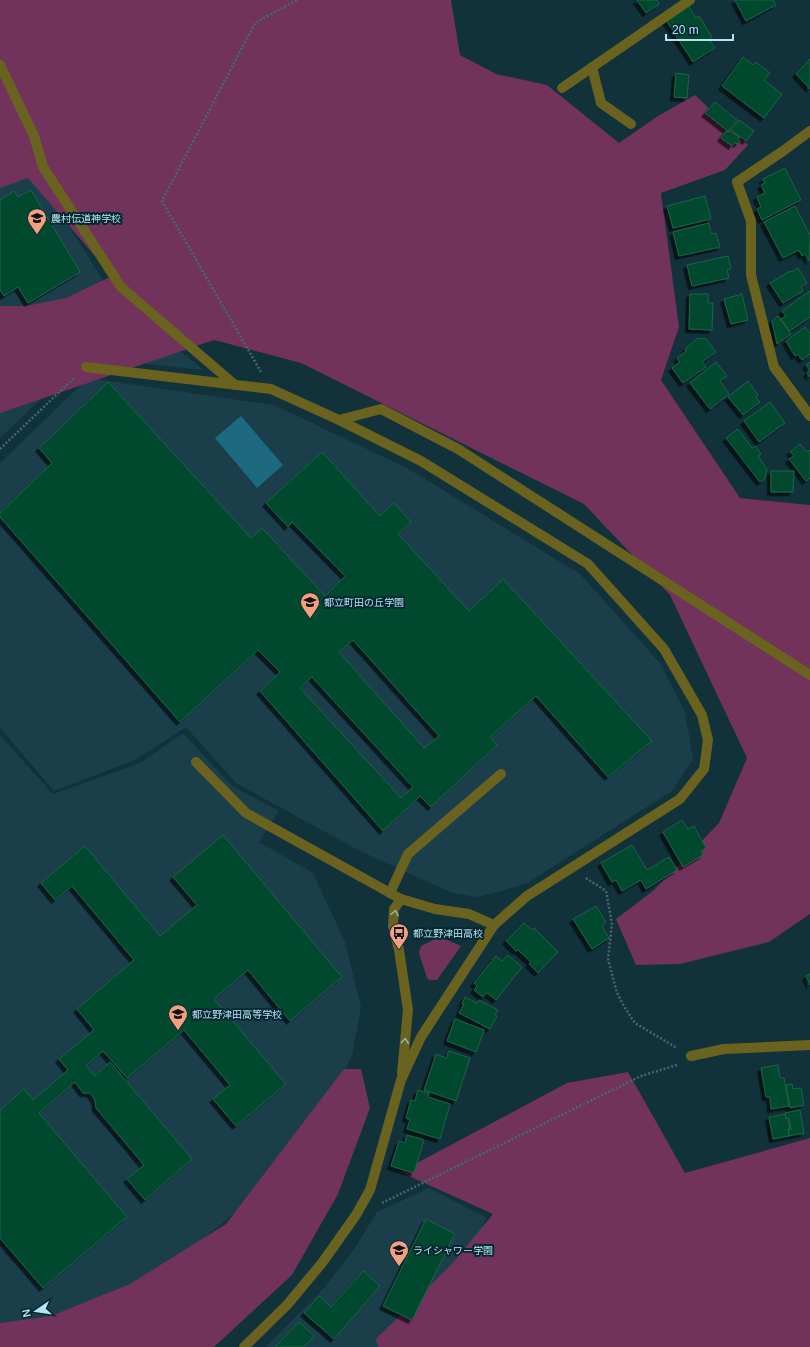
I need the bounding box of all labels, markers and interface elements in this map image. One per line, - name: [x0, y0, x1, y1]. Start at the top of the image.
- scale bar: [666, 16, 733, 42]
- text: 20 m: [672, 23, 699, 37]
- school or university icon: 農村伝道神学校: [26, 207, 48, 235]
- place label: 農村伝道神学校: [51, 213, 121, 224]
- school or university icon: 都立町田の丘学園: [299, 591, 321, 619]
- place label: 都立町田の丘学園: [324, 597, 404, 608]
- one-way arrow: [390, 910, 398, 916]
- bus stop icon: 都立野津田高校: [388, 922, 410, 950]
- place label: 都立野津田高校: [413, 928, 483, 939]
- school or university icon: 都立野津田高等学校: [167, 1003, 189, 1031]
- place label: 都立野津田高等学校: [192, 1009, 282, 1020]
- one-way arrow: [400, 1038, 409, 1044]
- school or university icon: ライシャワー学園: [388, 1239, 410, 1267]
- place label: ライシャワー学園: [413, 1245, 493, 1256]
- north arrow: [16, 1291, 56, 1331]
- text: N: [20, 1308, 33, 1318]

